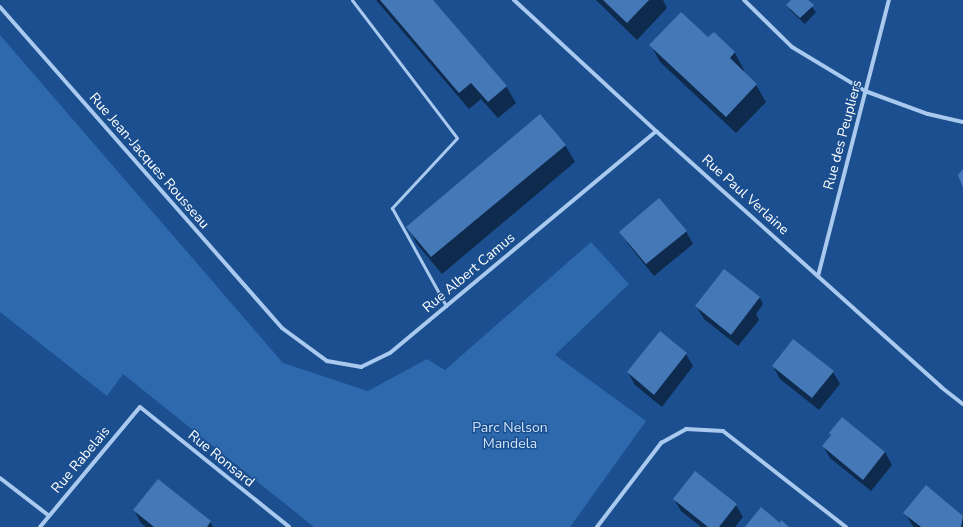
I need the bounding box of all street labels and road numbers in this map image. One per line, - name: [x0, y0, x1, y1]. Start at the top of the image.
- street label: Rue des Peupliers: [820, 78, 866, 192]
- street label: Rue Jean-Jacques Rousseau: [85, 90, 213, 232]
- street label: Rue Paul Verlaine: [698, 152, 792, 238]
- street label: Rue Albert Camus: [419, 230, 519, 316]
- street label: Rue Rabelais: [48, 423, 114, 497]
- street label: Rue Ronsard: [184, 427, 258, 491]

